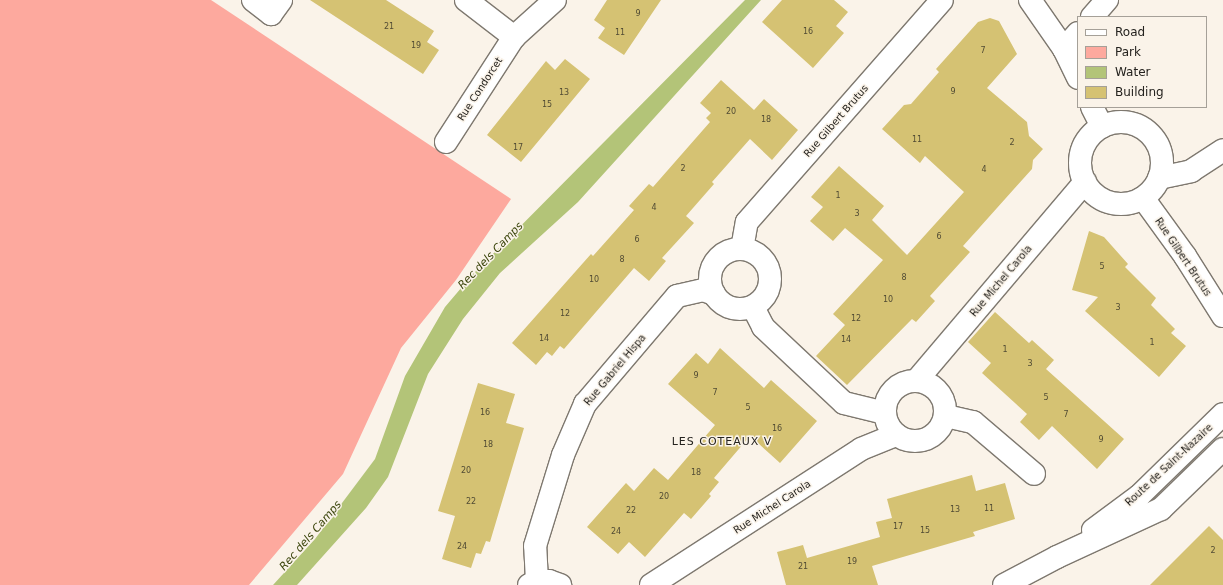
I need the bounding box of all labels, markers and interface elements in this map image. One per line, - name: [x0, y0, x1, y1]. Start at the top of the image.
- house number: 9: [635, 9, 641, 19]
- legend: [1077, 16, 1207, 108]
- house number: 21: [384, 22, 394, 32]
- text: Road: [1115, 25, 1145, 39]
- house number: 16: [803, 27, 813, 37]
- house number: 11: [615, 28, 625, 38]
- house number: 19: [411, 41, 421, 51]
- text: Park: [1115, 45, 1141, 59]
- house number: 7: [980, 46, 986, 56]
- street label: Rue Condorcet: [455, 55, 505, 123]
- text: Water: [1115, 65, 1150, 79]
- street label: Rue Gilbert Brutus: [801, 82, 871, 160]
- text: Building: [1115, 85, 1164, 99]
- house number: 9: [950, 87, 956, 97]
- house number: 13: [559, 88, 569, 98]
- house number: 15: [542, 100, 552, 110]
- house number: 20: [726, 107, 736, 117]
- house number: 18: [761, 115, 771, 125]
- house number: 11: [912, 135, 922, 145]
- house number: 2: [1009, 138, 1015, 148]
- house number: 17: [513, 143, 523, 153]
- house number: 2: [680, 164, 686, 174]
- house number: 4: [981, 165, 987, 175]
- house number: 1: [835, 191, 841, 201]
- house number: 4: [651, 203, 657, 213]
- house number: 3: [854, 209, 860, 219]
- street label: Rue Gilbert Brutus: [1152, 216, 1214, 298]
- water label: Rec dels Camps: [456, 220, 526, 292]
- house number: 6: [936, 232, 942, 242]
- house number: 6: [634, 235, 640, 245]
- street label: Rue Michel Carola: [968, 243, 1034, 319]
- house number: 8: [619, 255, 625, 265]
- house number: 5: [1099, 262, 1105, 272]
- house number: 8: [901, 273, 907, 283]
- house number: 10: [589, 275, 599, 285]
- house number: 10: [883, 295, 893, 305]
- house number: 3: [1115, 303, 1121, 313]
- house number: 12: [560, 309, 570, 319]
- house number: 12: [851, 314, 861, 324]
- street label: Rue Gabriel Hispa: [582, 332, 648, 408]
- house number: 14: [539, 334, 549, 344]
- house number: 14: [841, 335, 851, 345]
- house number: 1: [1149, 338, 1155, 348]
- house number: 1: [1002, 345, 1008, 355]
- house number: 3: [1027, 359, 1033, 369]
- house number: 9: [693, 371, 699, 381]
- house number: 7: [712, 388, 718, 398]
- house number: 5: [1043, 393, 1049, 403]
- house number: 5: [745, 403, 751, 413]
- house number: 16: [480, 408, 490, 418]
- house number: 7: [1063, 410, 1069, 420]
- street label: Route de Saint-Nazaire: [1123, 421, 1215, 509]
- house number: 16: [772, 424, 782, 434]
- district label: LES COTEAUX V: [672, 435, 772, 449]
- house number: 9: [1098, 435, 1104, 445]
- house number: 18: [483, 440, 493, 450]
- house number: 20: [461, 466, 471, 476]
- house number: 18: [691, 468, 701, 478]
- street label: Rue Michel Carola: [731, 478, 813, 536]
- house number: 20: [659, 492, 669, 502]
- house number: 22: [466, 497, 476, 507]
- water label: Rec dels Camps: [277, 499, 345, 573]
- house number: 11: [984, 504, 994, 514]
- house number: 13: [950, 505, 960, 515]
- house number: 22: [626, 506, 636, 516]
- house number: 17: [893, 522, 903, 532]
- house number: 15: [920, 526, 930, 536]
- house number: 24: [611, 527, 621, 537]
- house number: 24: [457, 542, 467, 552]
- house number: 2: [1210, 546, 1216, 556]
- house number: 19: [847, 557, 857, 567]
- house number: 21: [798, 562, 808, 572]

